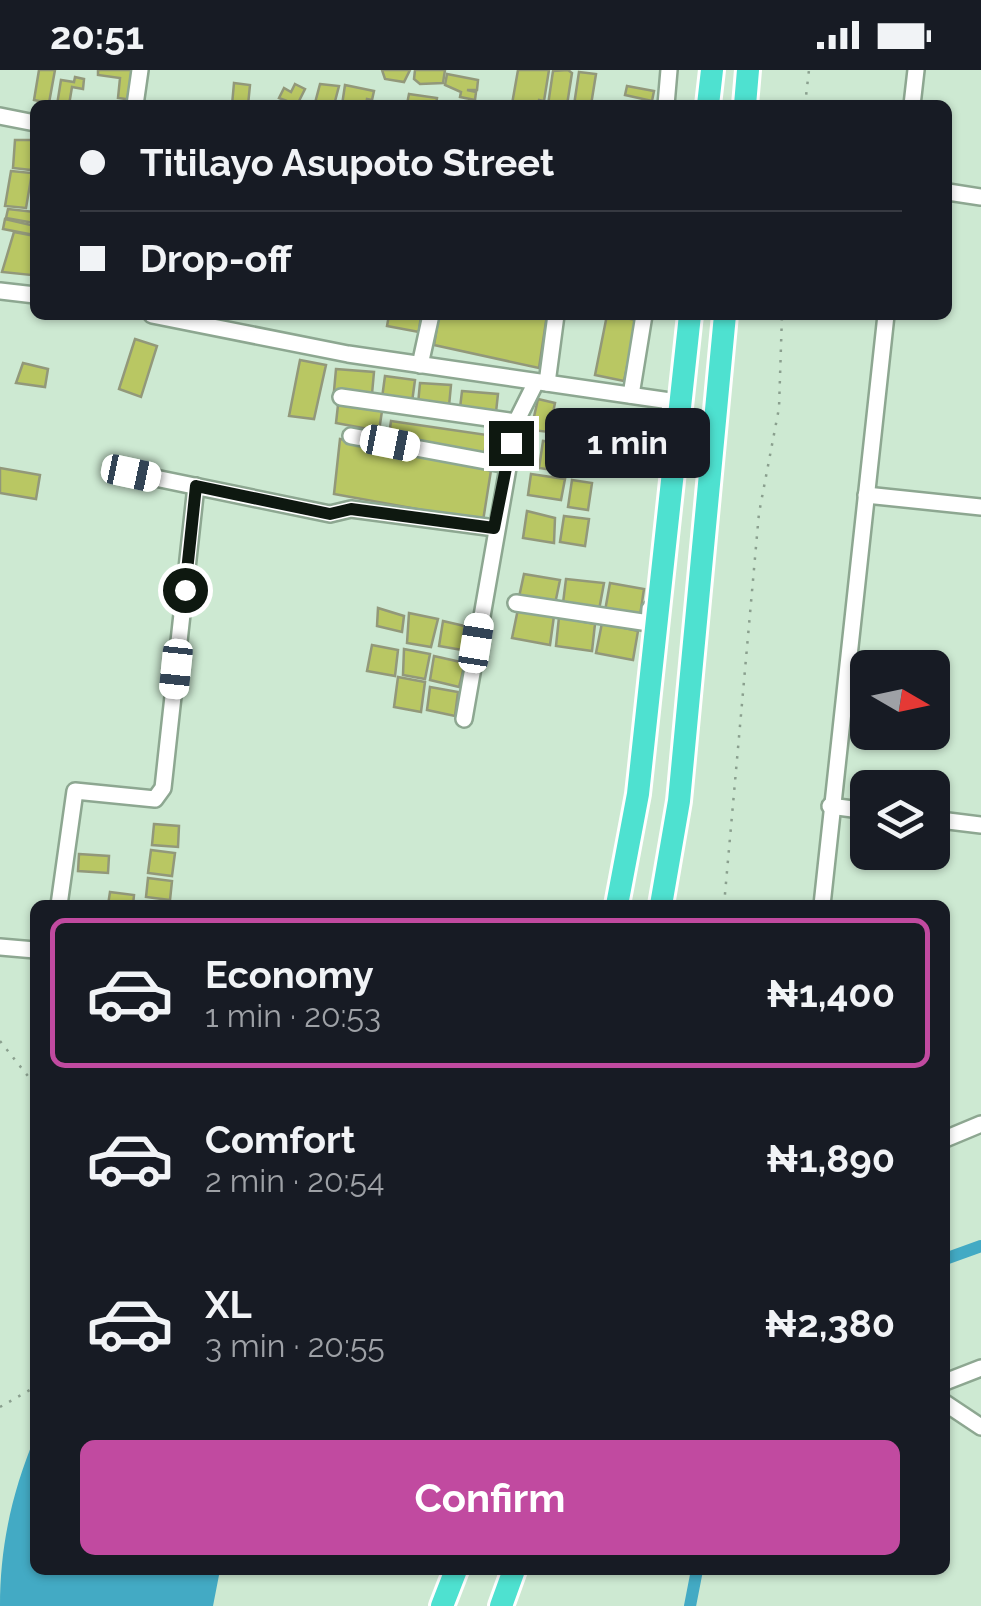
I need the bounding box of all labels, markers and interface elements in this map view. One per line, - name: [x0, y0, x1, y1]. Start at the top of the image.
- text: 20:51: [50, 13, 144, 58]
- text: Titilayo Asupoto Street: [140, 140, 554, 185]
- text: Drop-off: [140, 236, 292, 281]
- callout: 1 min: [546, 408, 711, 478]
- route end: [489, 421, 534, 466]
- car: [358, 423, 422, 463]
- text: 1 min: [587, 424, 668, 461]
- car: [99, 452, 163, 494]
- route start: [163, 568, 208, 613]
- car: [456, 611, 496, 675]
- car: [158, 638, 194, 700]
- north arrow: [850, 650, 950, 750]
- map controls: [850, 650, 950, 870]
- button: layers: [850, 770, 950, 870]
- icon: car: [85, 948, 175, 1038]
- text: Economy: [205, 952, 374, 997]
- text: ₦1,400: [766, 971, 895, 1016]
- text: 1 min · 20:53: [205, 997, 381, 1034]
- icon: car: [85, 1113, 175, 1203]
- text: Comfort: [205, 1117, 355, 1162]
- text: ₦1,890: [766, 1136, 895, 1181]
- text: 2 min · 20:54: [205, 1162, 384, 1199]
- icon: car: [85, 1278, 175, 1368]
- text: XL: [205, 1282, 252, 1327]
- text: ₦2,380: [765, 1301, 895, 1346]
- text: 3 min · 20:55: [205, 1327, 385, 1364]
- button: Confirm: [80, 1440, 900, 1555]

